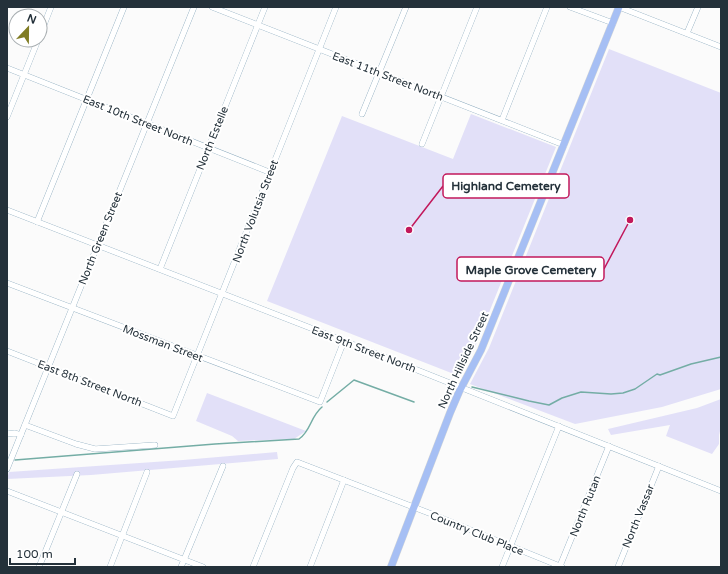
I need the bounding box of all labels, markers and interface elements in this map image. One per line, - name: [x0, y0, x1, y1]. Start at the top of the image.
- north arrow: [8, 8, 48, 48]
- text: N: [25, 12, 38, 27]
- street label: East 11th Street North: [331, 49, 445, 104]
- street label: East 10th Street North: [81, 92, 195, 149]
- street label: North Estelle: [194, 104, 231, 172]
- street label: North Volutsia Street: [230, 158, 281, 264]
- callout: Highland Cemetery: [443, 174, 569, 198]
- text: Highland Cemetery: [451, 179, 561, 194]
- street label: North Green Street: [76, 190, 125, 287]
- callout: Maple Grove Cemetery: [457, 257, 604, 281]
- text: Maple Grove Cemetery: [466, 263, 597, 278]
- street label: North Hillside Street: [435, 310, 492, 411]
- street label: Mossman Street: [121, 322, 205, 365]
- street label: East 9th Street North: [310, 324, 418, 375]
- street label: East 8th Street North: [36, 358, 144, 409]
- street label: North Rutan: [567, 474, 604, 539]
- street label: North Vassar: [620, 482, 657, 550]
- street label: Country Club Place: [428, 509, 526, 558]
- scale bar: [10, 540, 75, 566]
- text: 100 m: [16, 547, 53, 561]

